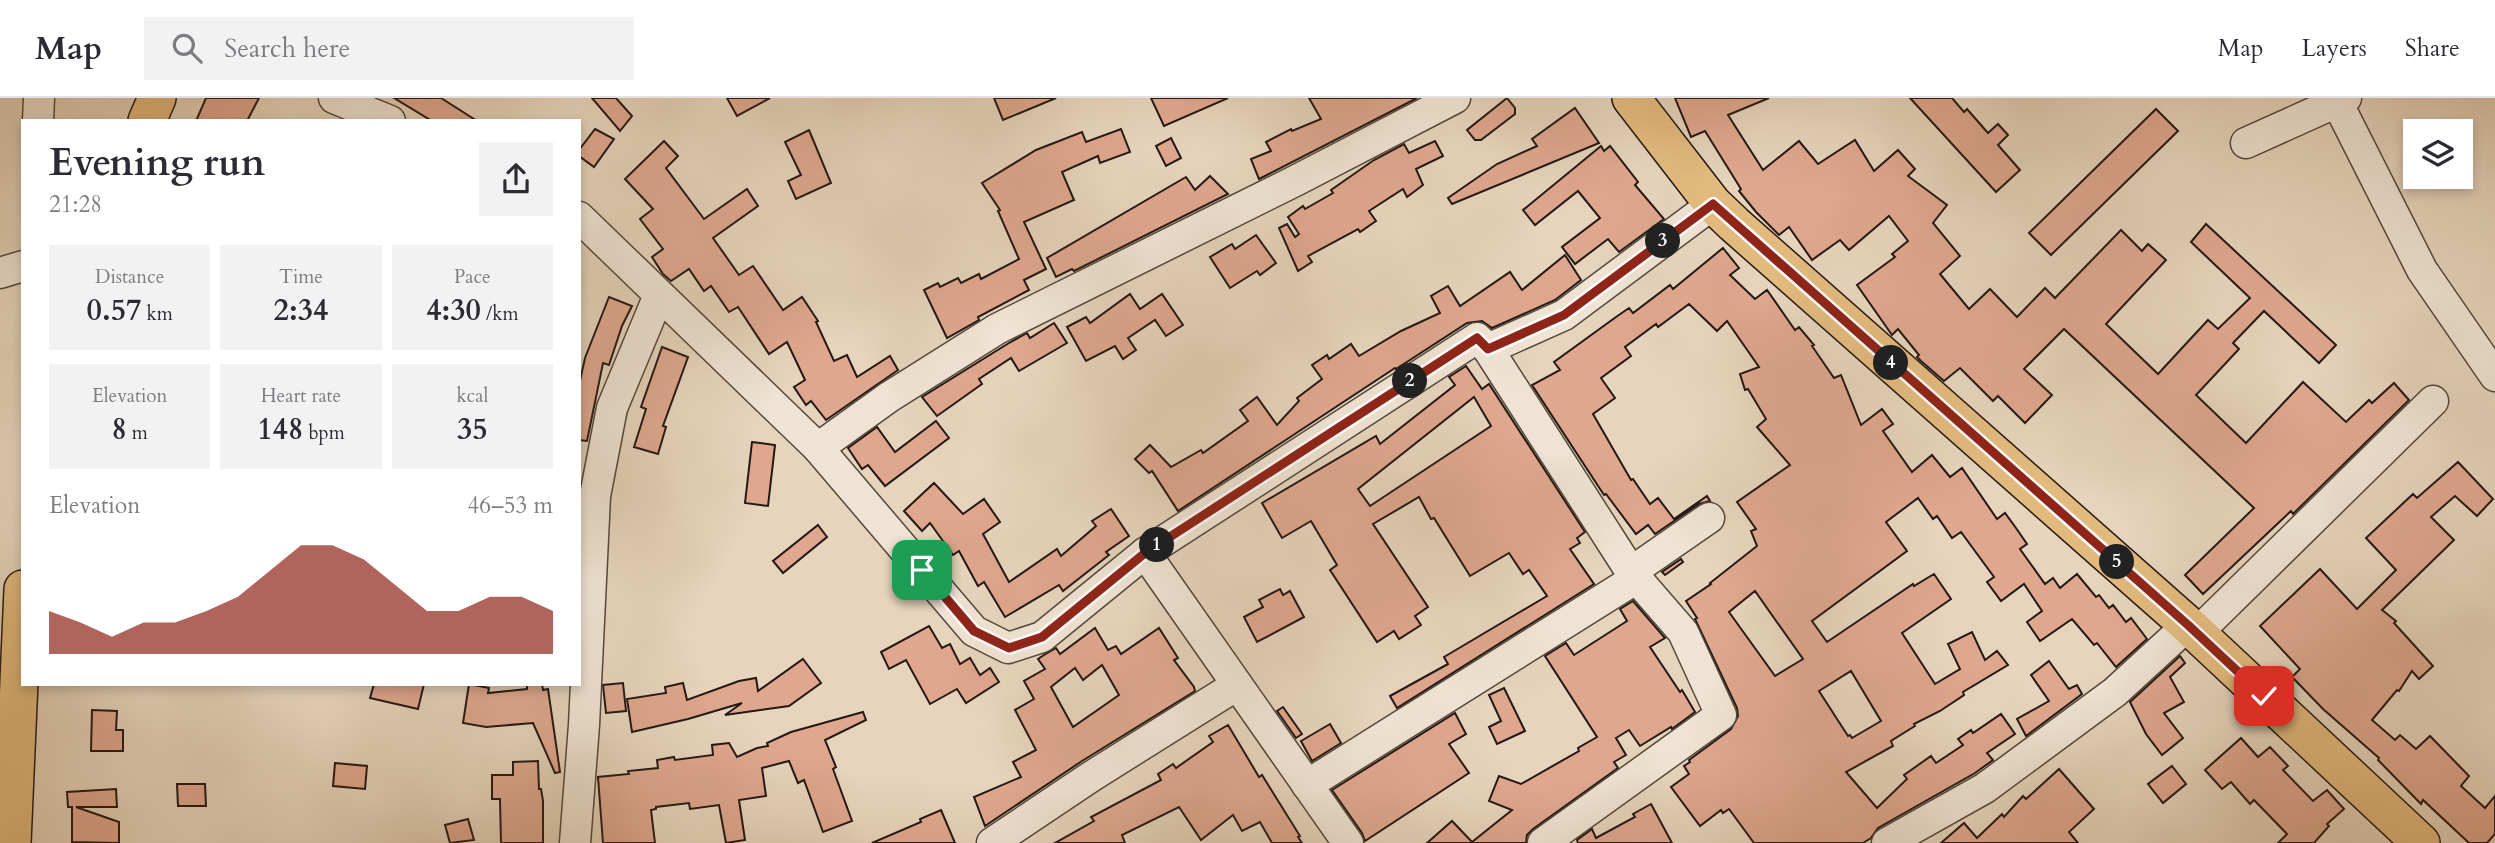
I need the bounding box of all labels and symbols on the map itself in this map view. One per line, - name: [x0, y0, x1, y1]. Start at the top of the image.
- pin: 3: [1646, 223, 1680, 258]
- pin: 4: [1874, 345, 1909, 380]
- pin: 2: [1392, 364, 1428, 398]
- pin: 1: [1140, 528, 1174, 562]
- pin: [892, 540, 952, 600]
- pin: 5: [2100, 545, 2134, 580]
- pin: [2234, 666, 2294, 726]

